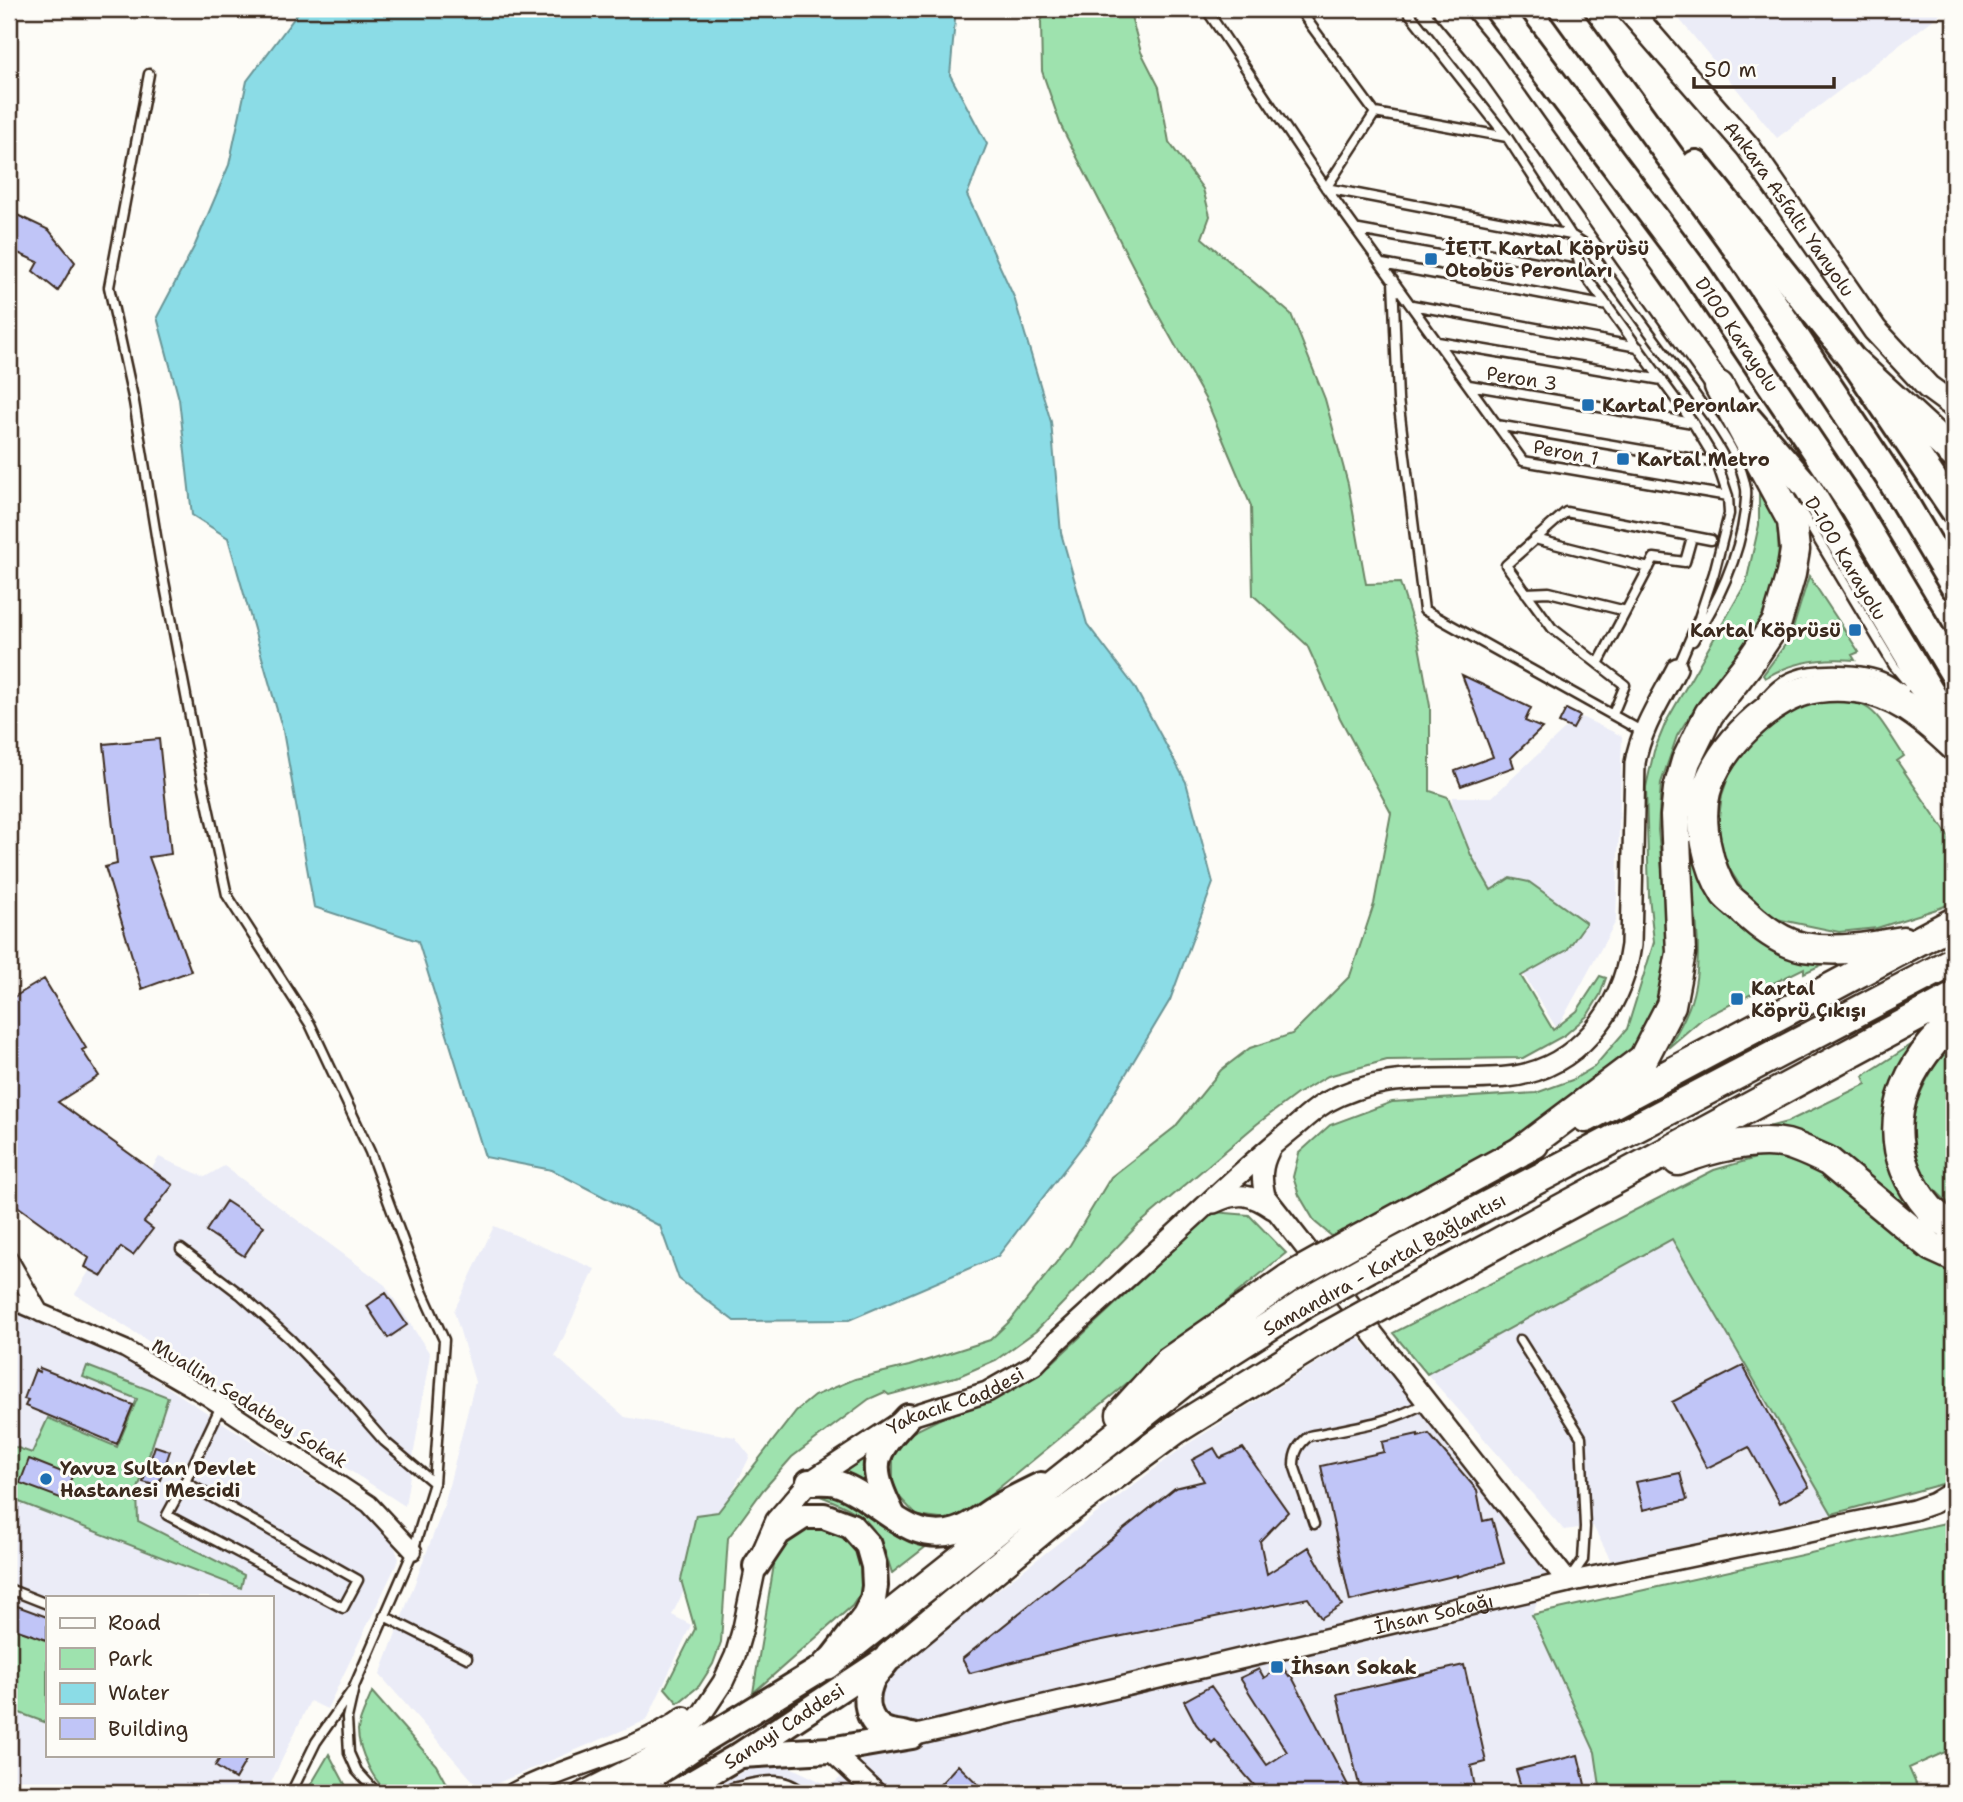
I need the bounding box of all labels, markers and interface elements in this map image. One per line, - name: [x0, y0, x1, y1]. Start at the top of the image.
- scale bar: [1694, 46, 1834, 90]
- text: 50 m: [1704, 56, 1757, 84]
- street label: Ankara Asfaltı Yanyolu: [1718, 116, 1860, 302]
- place label: İETT Kartal Köprüsü Otobüs Peronları: [1445, 236, 1649, 283]
- marker: İETT Kartal Köprüsü Otobüs Peronları: [1423, 251, 1439, 267]
- street label: D100 Karayolu: [1689, 272, 1785, 397]
- street label: Peron 3: [1485, 361, 1559, 396]
- place label: Kartal Peronlar: [1602, 393, 1759, 418]
- marker: Kartal Peronlar: [1580, 397, 1596, 413]
- street label: Peron 1: [1531, 434, 1601, 471]
- place label: Kartal Metro: [1637, 447, 1770, 472]
- marker: Kartal Metro: [1615, 451, 1631, 467]
- street label: D-100 Karayolu: [1799, 492, 1892, 625]
- place label: Kartal Köprüsü: [1690, 618, 1841, 643]
- marker: Kartal Köprüsü: [1847, 622, 1863, 638]
- place label: Kartal Köprü Çıkışı: [1751, 976, 1866, 1023]
- marker: Kartal Köprü Çıkışı: [1729, 991, 1745, 1007]
- street label: Samandıra - Kartal Bağlantısı: [1258, 1187, 1510, 1342]
- street label: Muallim Sedatbey Sokak: [147, 1333, 352, 1474]
- street label: Yakacık Caddesi: [882, 1361, 1029, 1441]
- place label: Yavuz Sultan Devlet Hastanesi Mescidi: [60, 1456, 256, 1503]
- marker: Yavuz Sultan Devlet Hastanesi Mescidi: [38, 1471, 54, 1487]
- street label: İhsan Sokağı: [1372, 1588, 1496, 1640]
- legend: [46, 1596, 273, 1756]
- text: Road: [108, 1609, 161, 1637]
- text: Park: [108, 1645, 153, 1673]
- place label: İhsan Sokak: [1291, 1655, 1417, 1680]
- marker: İhsan Sokak: [1269, 1659, 1285, 1675]
- street label: Sanayi Caddesi: [719, 1677, 849, 1775]
- text: Water: [108, 1679, 170, 1707]
- text: Building: [108, 1715, 188, 1743]

